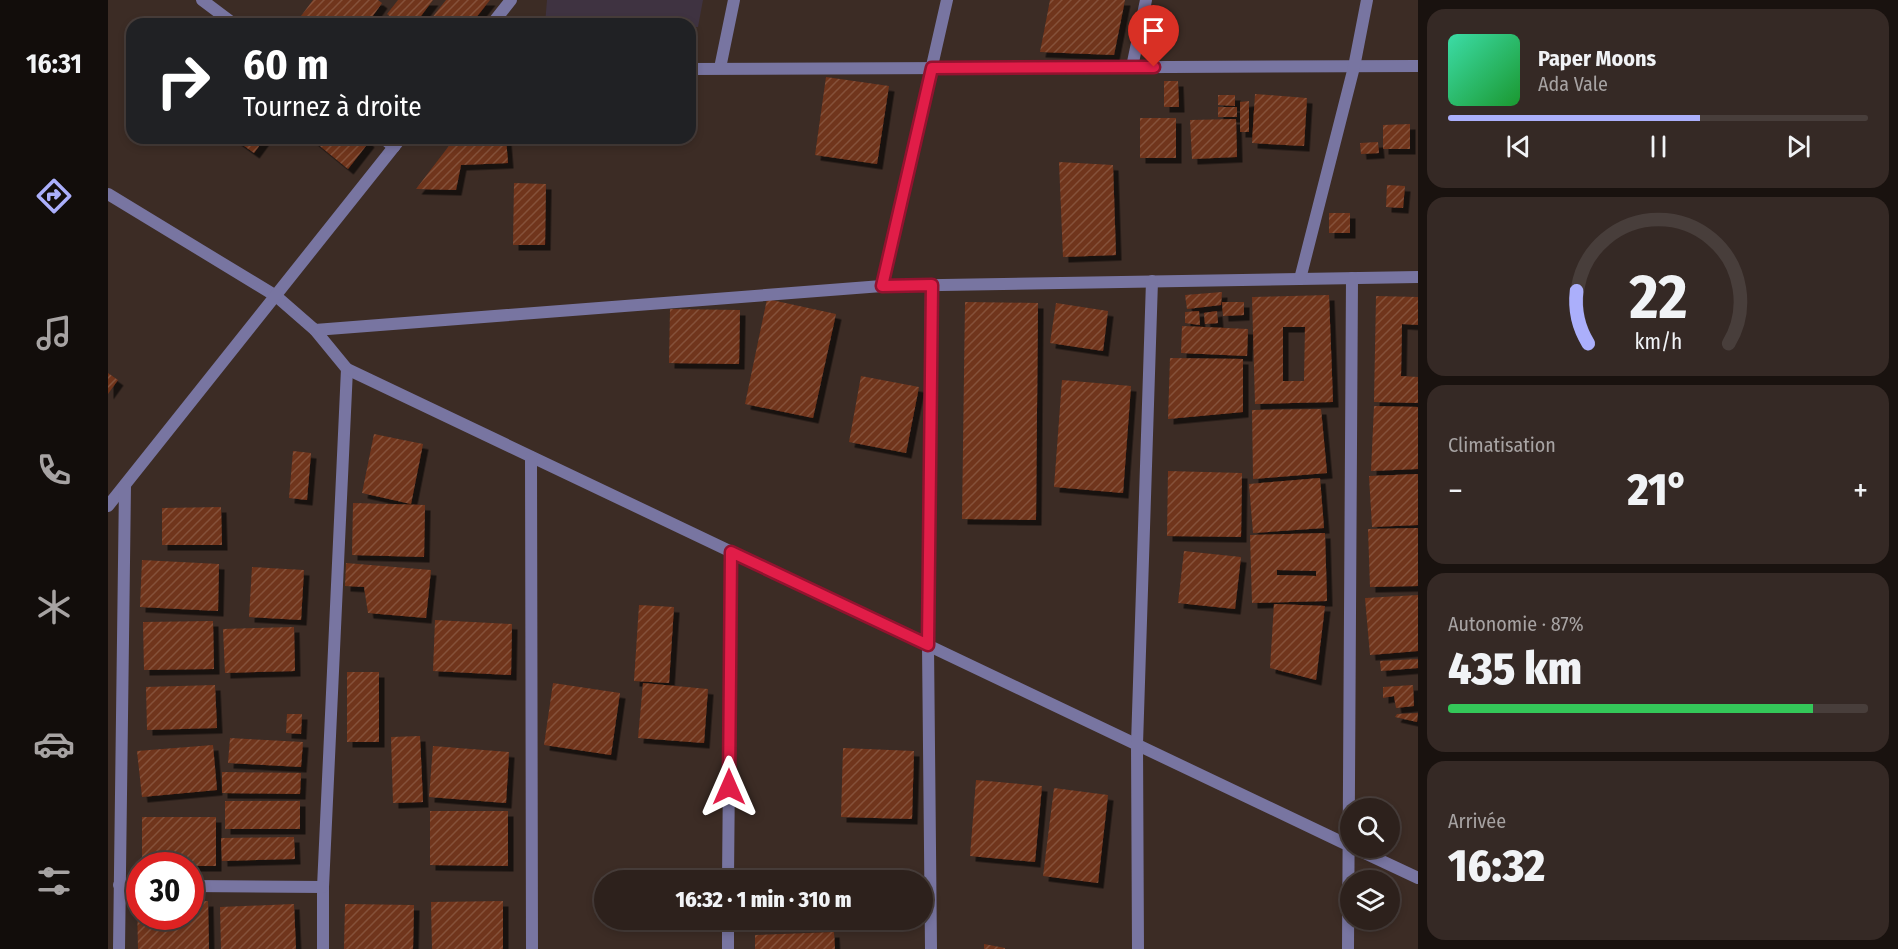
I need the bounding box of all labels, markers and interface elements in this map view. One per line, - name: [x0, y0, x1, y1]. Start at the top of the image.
- pin: [1128, 5, 1179, 67]
- icon: arrive: [1137, 14, 1170, 47]
- text: 60 m: [243, 40, 329, 90]
- icon: right: [144, 42, 222, 120]
- text: Paper Moons: [1538, 45, 1656, 72]
- text: 16:31: [26, 48, 82, 80]
- text: Ada Vale: [1538, 72, 1608, 96]
- text: Tournez à droite: [243, 91, 422, 123]
- icon: previous: [1502, 130, 1535, 163]
- icon: pause: [1642, 130, 1675, 163]
- icon: next: [1782, 130, 1815, 163]
- icon: directions: [33, 175, 75, 217]
- text: 22: [1628, 260, 1687, 335]
- icon: music: [33, 312, 75, 354]
- text: km/h: [1634, 329, 1682, 355]
- text: Climatisation: [1448, 433, 1556, 457]
- icon: phone: [33, 449, 75, 491]
- text: 21°: [1627, 463, 1688, 517]
- text: −: [1448, 471, 1463, 511]
- text: +: [1853, 471, 1868, 511]
- icon: climate: [33, 586, 75, 628]
- text: Autonomie · 87%: [1448, 612, 1584, 636]
- text: 435 km: [1448, 642, 1582, 696]
- icon: car: [33, 723, 75, 765]
- position arrow: [697, 755, 761, 819]
- map controls: [1340, 798, 1400, 930]
- button: search: [1340, 798, 1400, 858]
- text: Arrivée: [1448, 809, 1506, 833]
- text: 16:32: [1448, 839, 1545, 893]
- speed limit sign: 30: [126, 852, 204, 930]
- icon: filters: [33, 860, 75, 902]
- button: layers: [1340, 870, 1400, 930]
- text: 16:32 · 1 min · 310 m: [675, 886, 852, 913]

